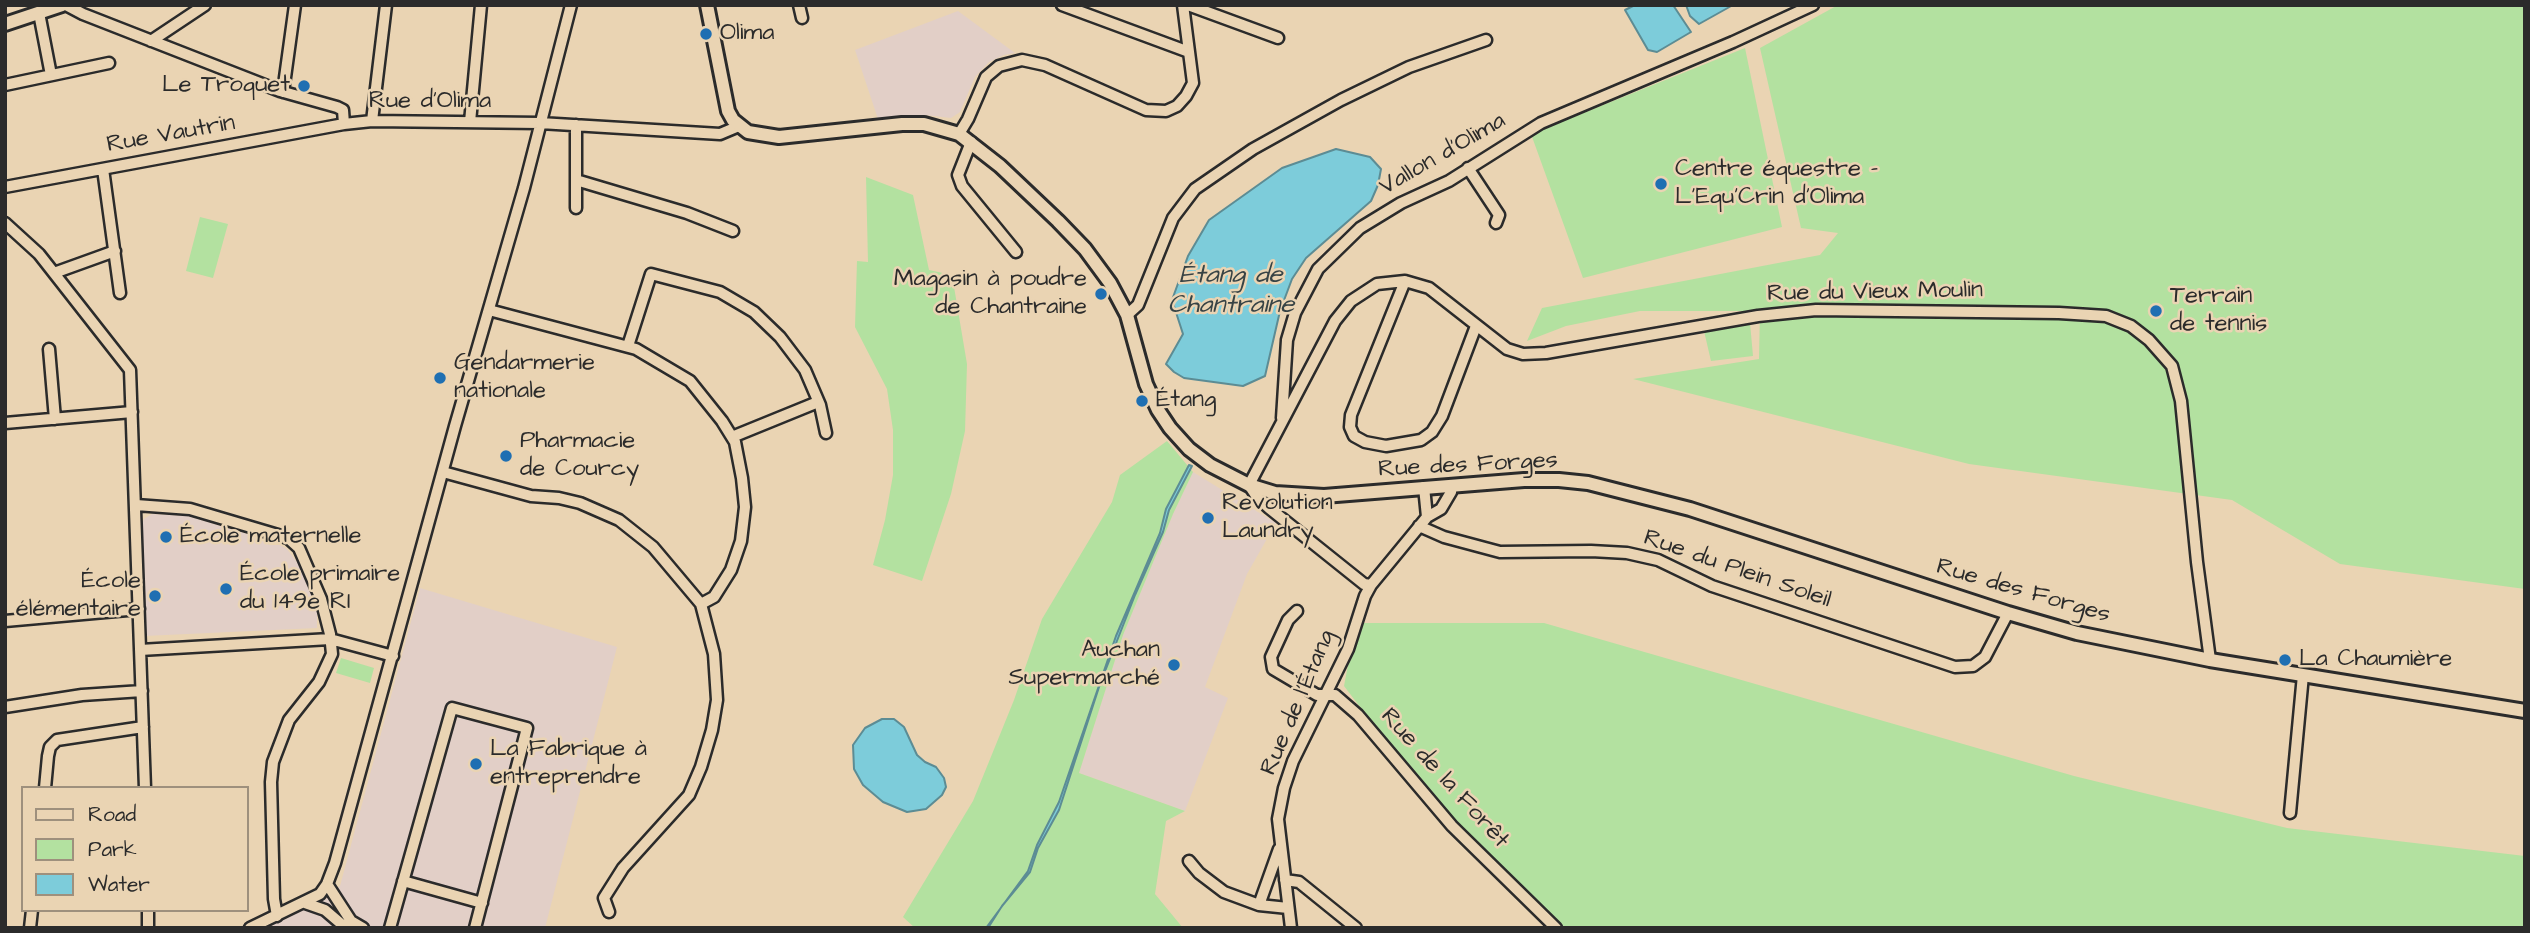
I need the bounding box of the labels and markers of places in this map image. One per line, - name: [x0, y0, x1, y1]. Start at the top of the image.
- place label: Olima: [720, 20, 774, 48]
- marker: Olima: [698, 26, 714, 42]
- place label: Le Troquet: [162, 72, 290, 100]
- marker: Le Troquet: [296, 78, 312, 94]
- place label: Centre équestre - L'Equ'Crin d'Olima: [1675, 156, 1878, 212]
- marker: Centre équestre - L'Equ'Crin d'Olima: [1653, 176, 1669, 192]
- place label: Magasin à poudre de Chantraine: [894, 266, 1087, 322]
- place label: Terrain de tennis: [2170, 283, 2267, 339]
- marker: Magasin à poudre de Chantraine: [1093, 286, 1109, 302]
- marker: Terrain de tennis: [2148, 303, 2164, 319]
- place label: Gendarmerie nationale: [454, 350, 595, 406]
- marker: Gendarmerie nationale: [432, 370, 448, 386]
- place label: Étang: [1156, 387, 1216, 415]
- marker: Étang: [1134, 393, 1150, 409]
- place label: Pharmacie de Courcy: [520, 428, 639, 484]
- marker: Pharmacie de Courcy: [498, 448, 514, 464]
- place label: Revolution Laundry: [1222, 490, 1333, 546]
- marker: Revolution Laundry: [1200, 510, 1216, 526]
- place label: École maternelle: [180, 523, 362, 551]
- marker: École maternelle: [158, 529, 174, 545]
- place label: École primaire du 149e RI: [240, 561, 400, 617]
- place label: École élémentaire: [16, 568, 141, 624]
- marker: École primaire du 149e RI: [218, 581, 234, 597]
- marker: École élémentaire: [147, 588, 163, 604]
- place label: Auchan Supermarché: [1009, 637, 1160, 693]
- place label: La Chaumière: [2299, 646, 2452, 674]
- marker: La Chaumière: [2277, 652, 2293, 668]
- marker: Auchan Supermarché: [1166, 657, 1182, 673]
- place label: La Fabrique à entreprendre: [490, 736, 647, 792]
- marker: La Fabrique à entreprendre: [468, 756, 484, 772]

